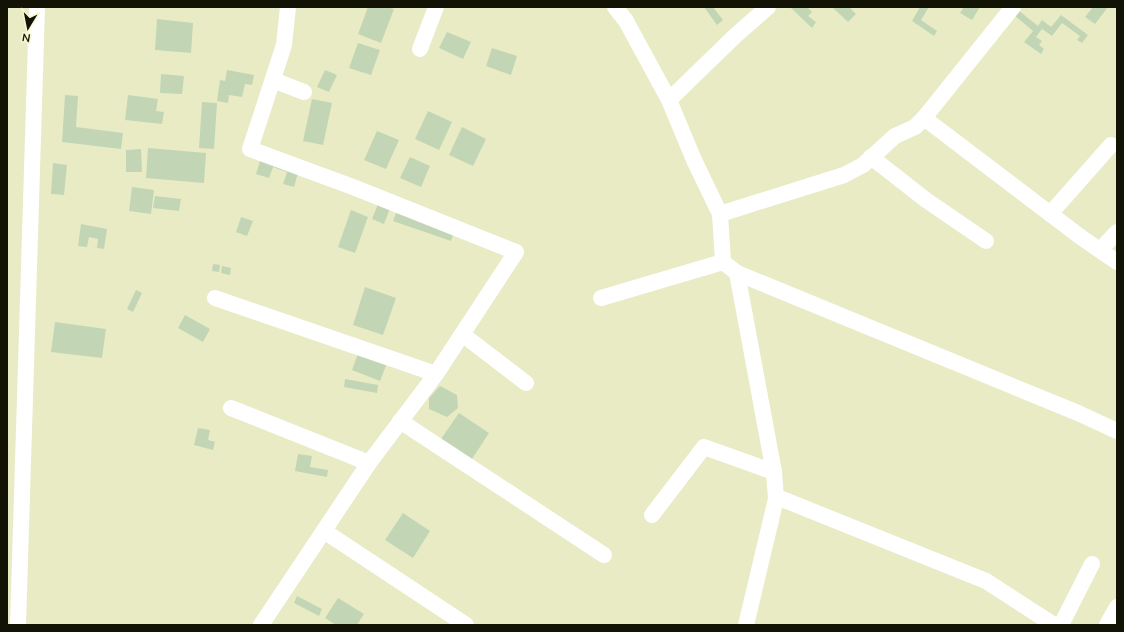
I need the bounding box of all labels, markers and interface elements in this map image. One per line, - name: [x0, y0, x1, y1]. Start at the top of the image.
- north arrow: [8, 8, 48, 48]
- text: N: [21, 30, 32, 45]

